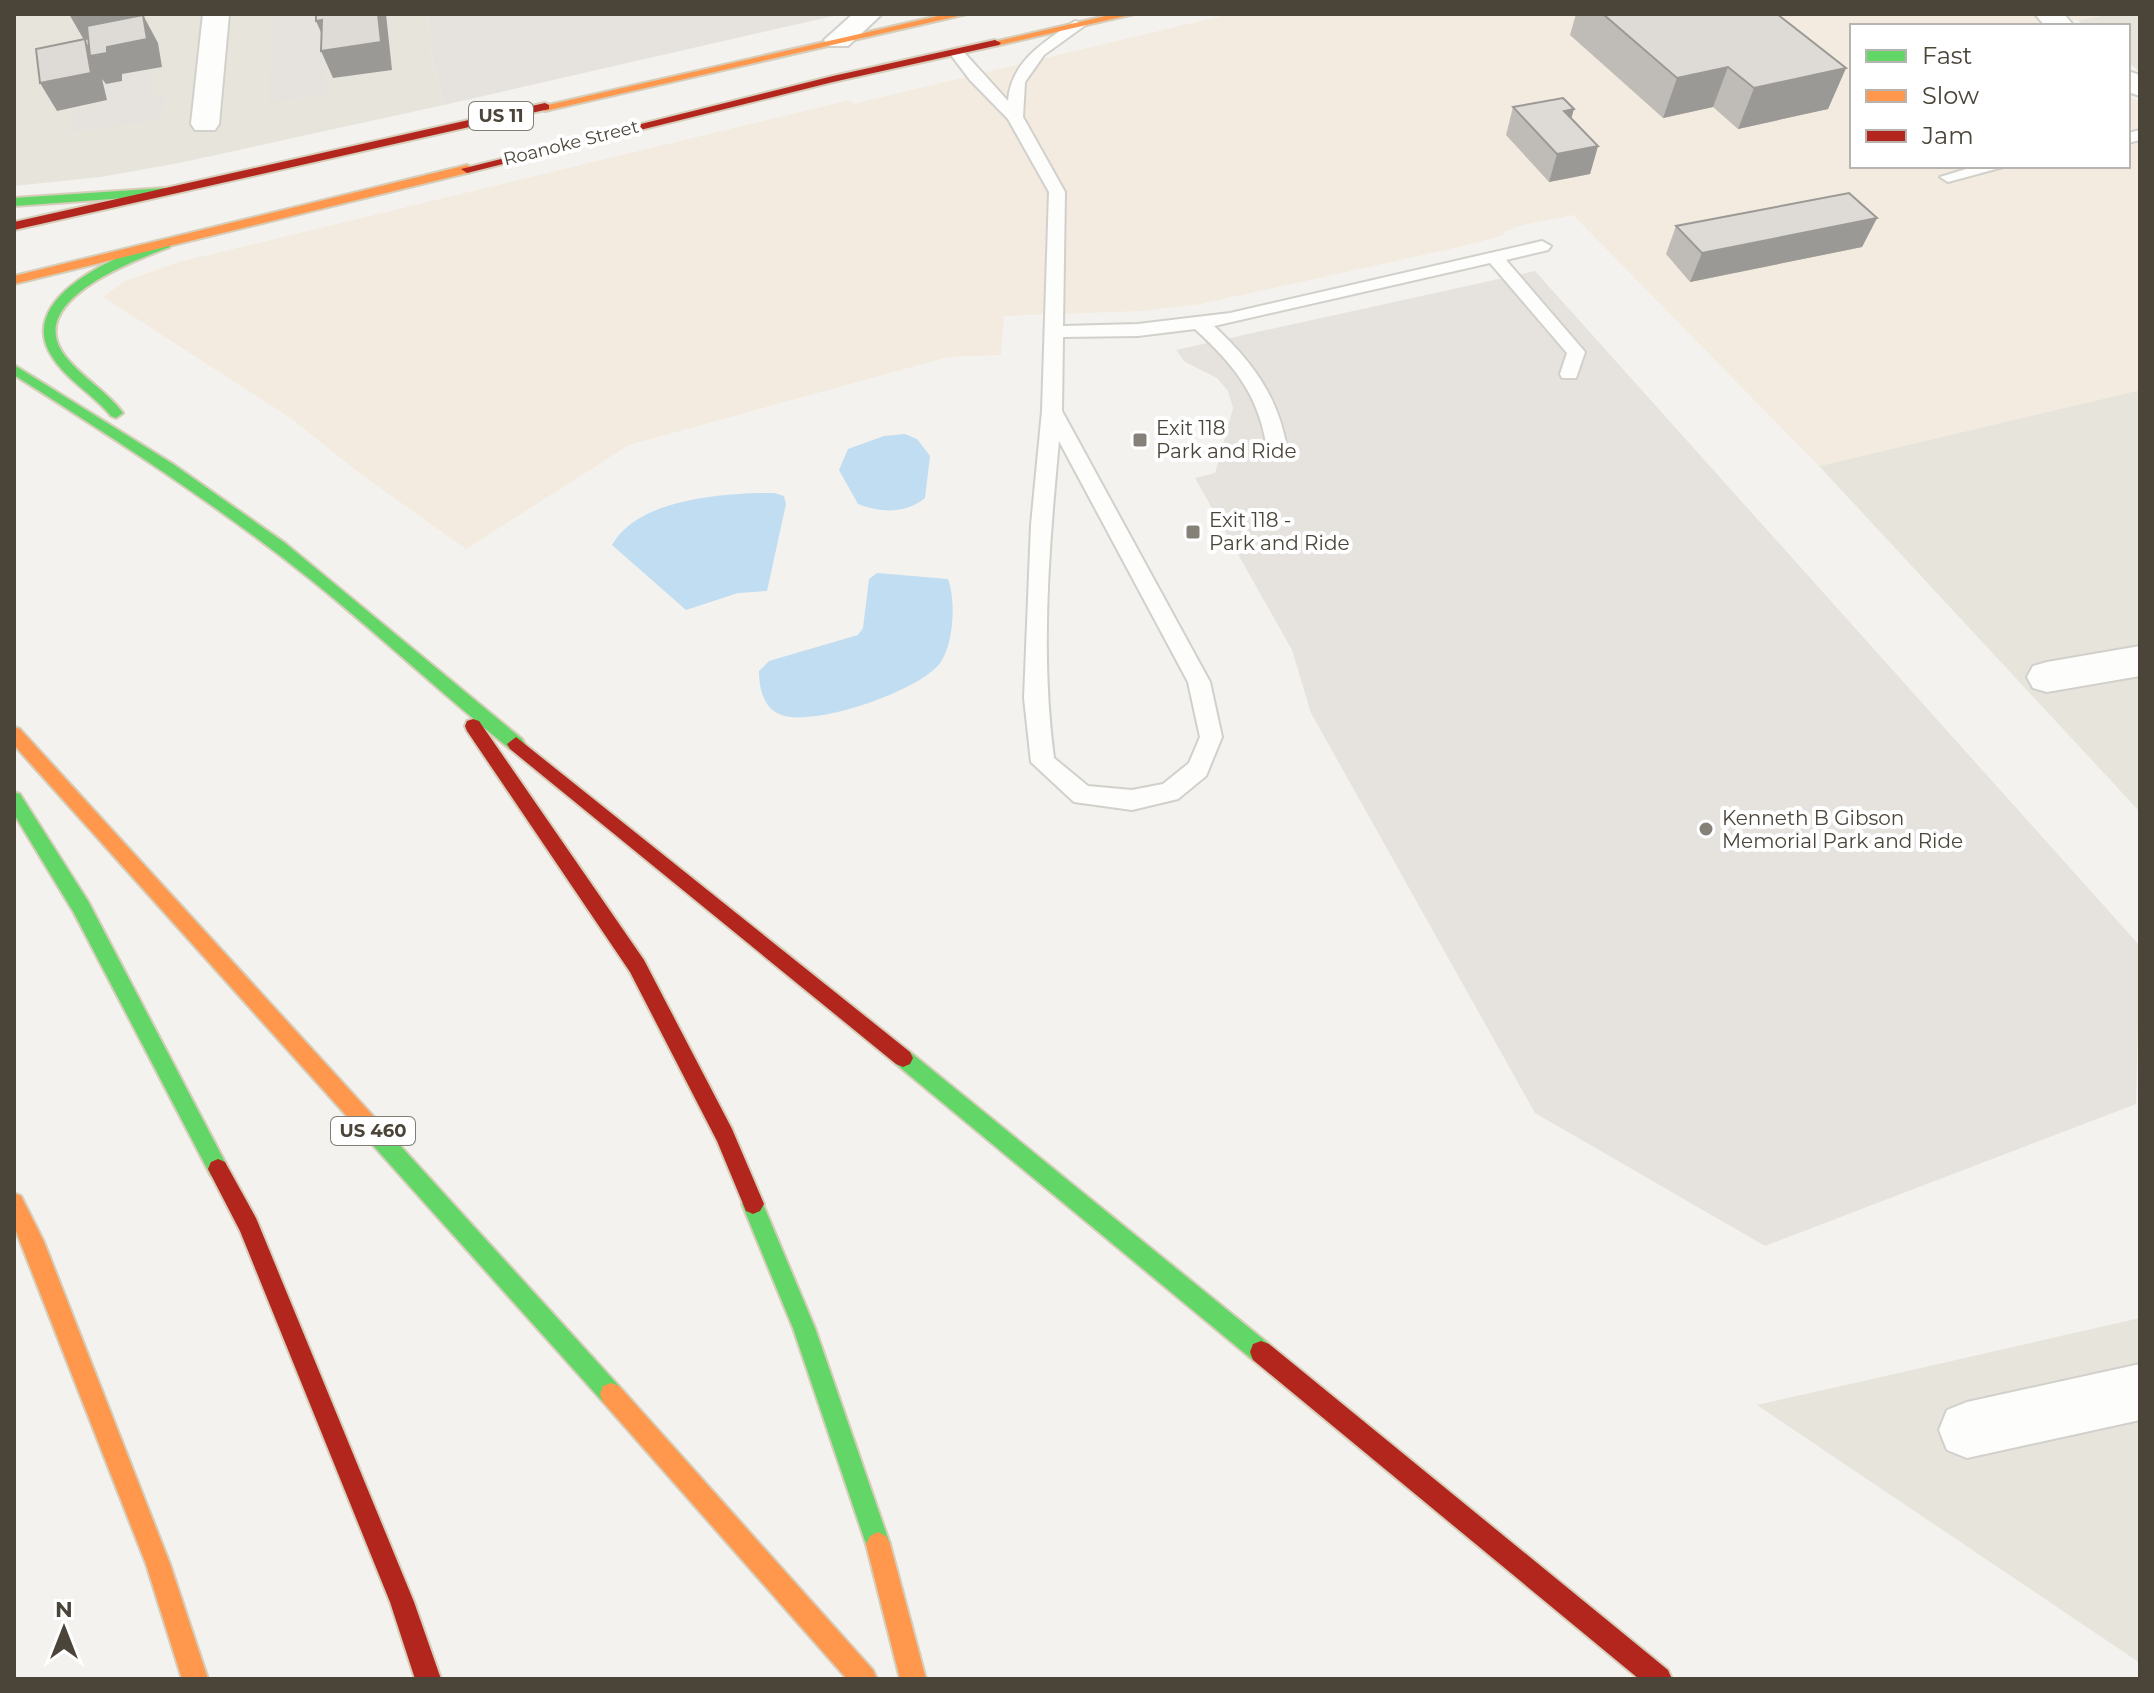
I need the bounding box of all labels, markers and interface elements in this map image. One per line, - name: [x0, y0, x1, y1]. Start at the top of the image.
- legend: [1850, 24, 2130, 168]
- text: Fast: [1922, 41, 1973, 70]
- text: Slow: [1922, 81, 1979, 110]
- road number: US 11: [469, 102, 533, 130]
- street label: Roanoke Street: [501, 116, 641, 170]
- text: Jam: [1921, 121, 1974, 150]
- place label: Exit 118 Park and Ride: [1156, 416, 1297, 463]
- marker: Exit 118 Park and Ride: [1131, 431, 1149, 449]
- place label: Exit 118 - Park and Ride: [1209, 508, 1350, 555]
- marker: Exit 118 - Park and Ride: [1184, 523, 1202, 541]
- place label: Kenneth B Gibson Memorial Park and Ride: [1722, 806, 1963, 853]
- marker: Kenneth B Gibson Memorial Park and Ride: [1697, 820, 1715, 838]
- road number: US 460: [331, 1117, 415, 1145]
- north arrow: [24, 1589, 104, 1669]
- text: N: [55, 1596, 73, 1623]

